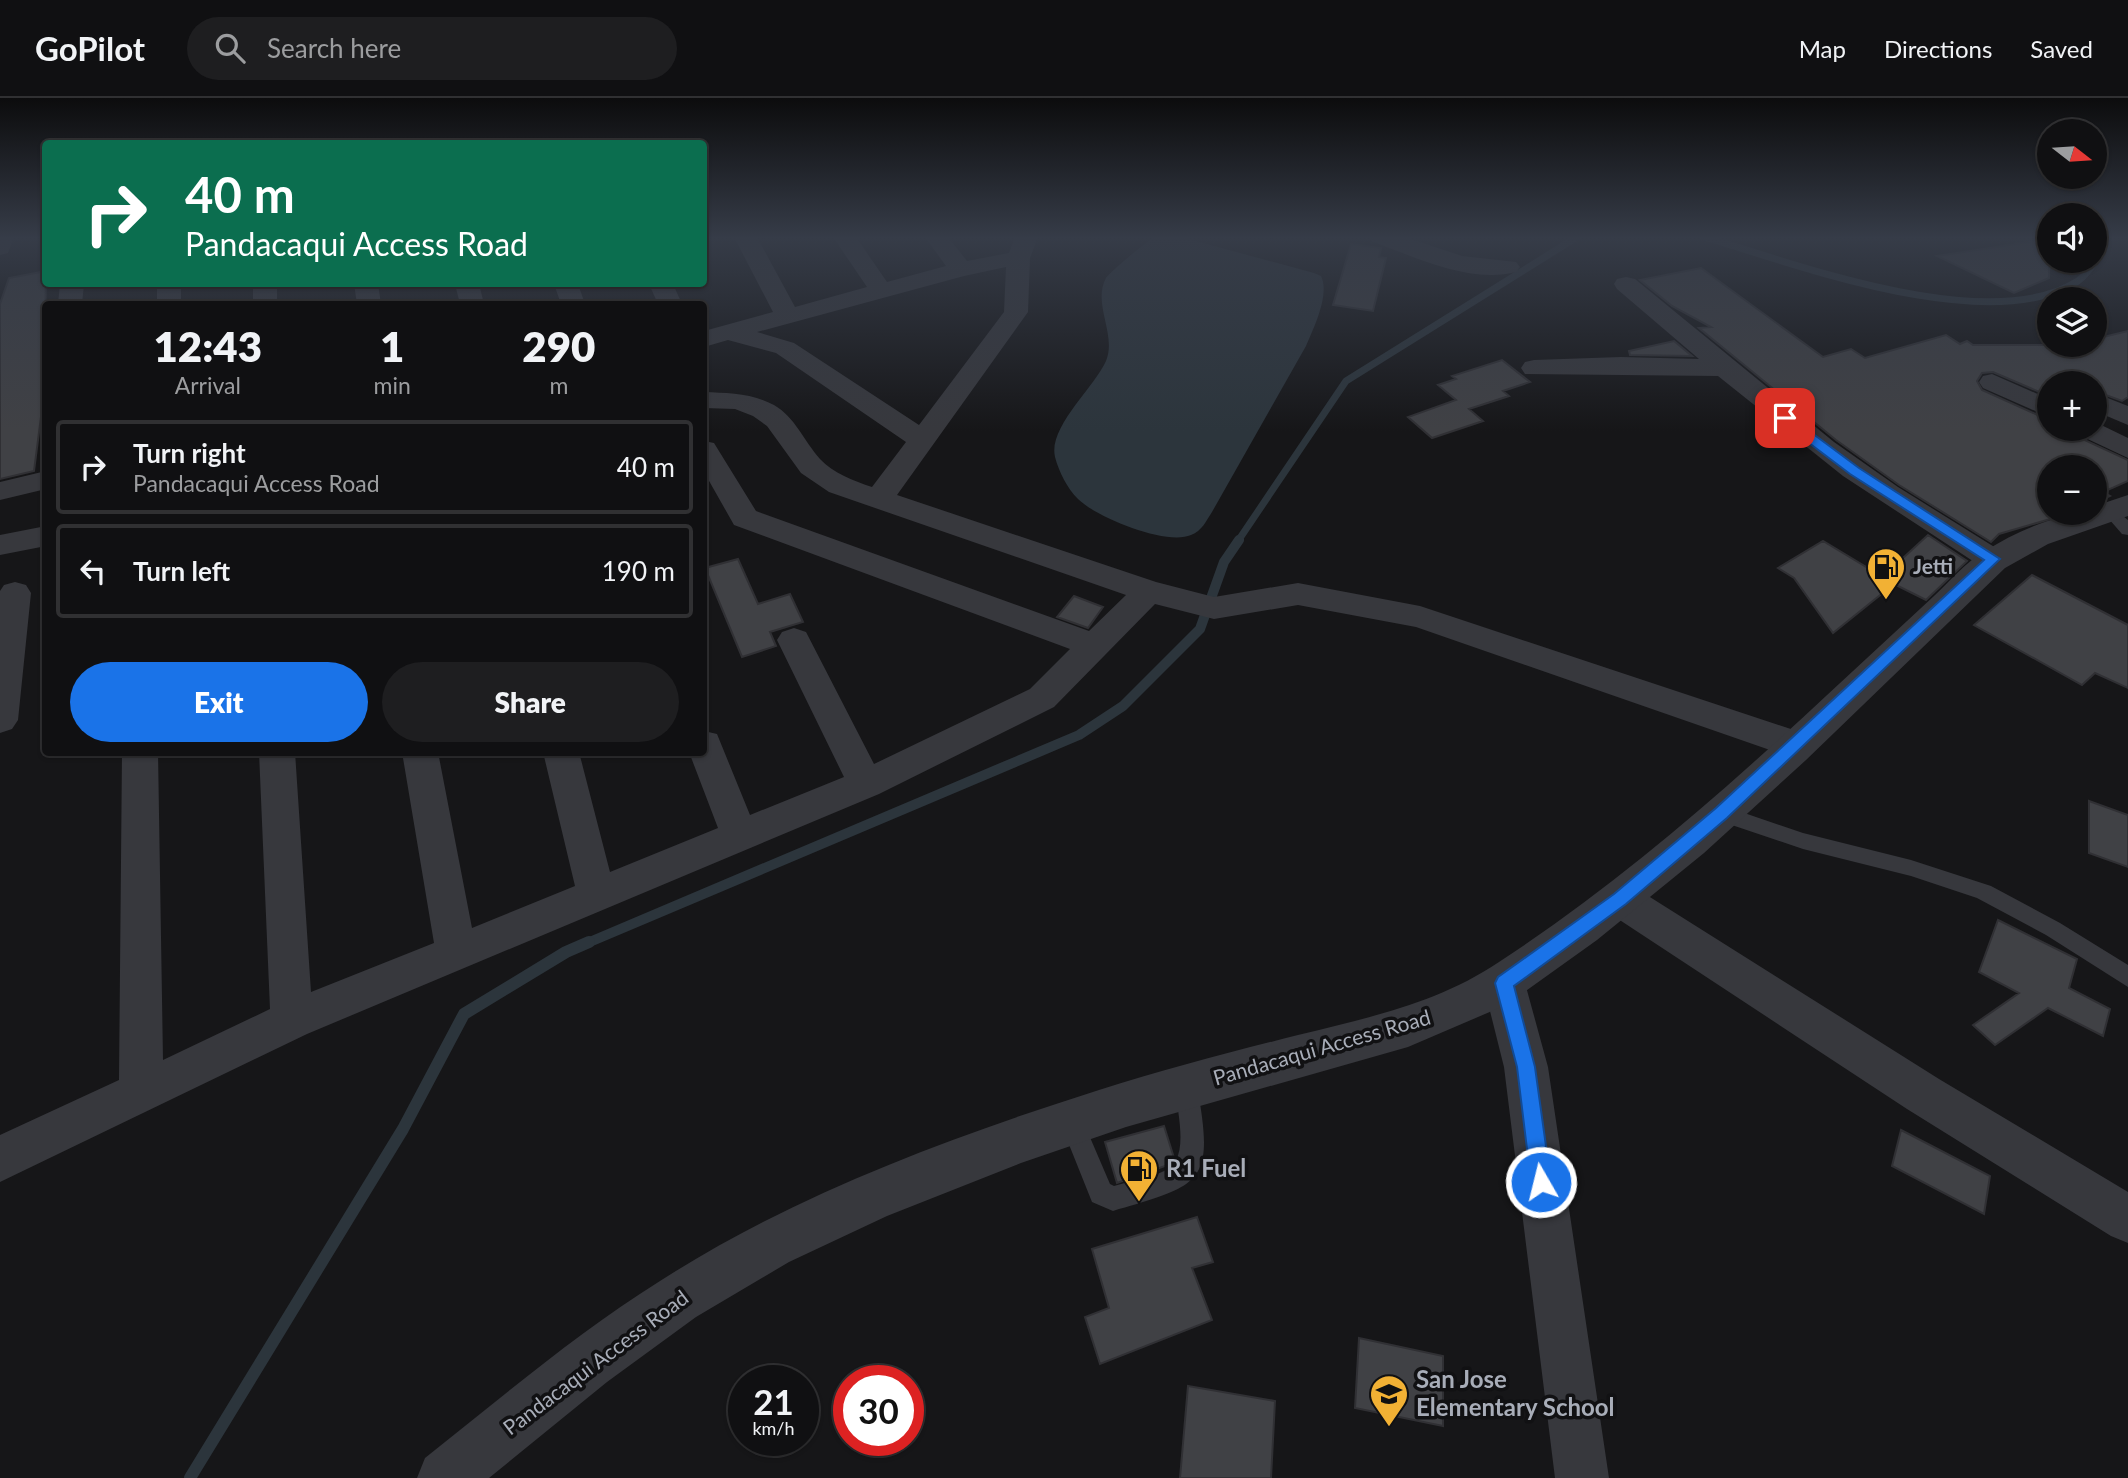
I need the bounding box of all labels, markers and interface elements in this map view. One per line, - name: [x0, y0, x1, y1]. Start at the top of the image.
- search box: [187, 17, 677, 80]
- text: GoPilot: [35, 28, 145, 68]
- icon: search: [211, 29, 249, 67]
- text: Search here: [267, 32, 401, 64]
- text: Map: [1799, 34, 1846, 63]
- text: Directions: [1884, 34, 1992, 63]
- text: Saved: [2030, 34, 2093, 63]
- north arrow: [2037, 119, 2107, 189]
- map controls: [2037, 119, 2107, 525]
- text: 40 m: [185, 165, 295, 223]
- icon: right: [70, 168, 161, 259]
- button: sound: [2037, 203, 2107, 273]
- text: Pandacaqui Access Road: [185, 224, 528, 263]
- button: layers: [2037, 287, 2107, 357]
- text: 12:43: [154, 321, 262, 371]
- text: 1: [380, 321, 404, 371]
- text: 290: [522, 321, 595, 371]
- text: Arrival: [175, 371, 241, 399]
- text: min: [374, 371, 411, 399]
- text: m: [549, 371, 568, 399]
- button: +: [2037, 371, 2107, 441]
- pin: [1755, 388, 1815, 448]
- icon: arrive: [1766, 399, 1804, 437]
- text: Turn right: [133, 437, 246, 469]
- icon: right: [74, 448, 112, 486]
- text: 40 m: [617, 451, 675, 483]
- button: −: [2037, 455, 2107, 525]
- text: Pandacaqui Access Road: [133, 469, 380, 497]
- fuel station icon: Jetti: [1865, 546, 1907, 601]
- icon: left: [74, 552, 112, 590]
- place label: Jetti: [1913, 553, 1953, 578]
- text: Turn left: [133, 555, 230, 587]
- text: 190 m: [602, 555, 675, 587]
- button: Exit: [70, 662, 368, 742]
- button: Share: [382, 662, 679, 742]
- street label: Pandacaqui Access Road: [1210, 1004, 1433, 1090]
- position arrow: [1504, 1145, 1578, 1219]
- fuel station icon: R1 Fuel: [1118, 1148, 1160, 1203]
- place label: R1 Fuel: [1166, 1153, 1246, 1182]
- street label: Pandacaqui Access Road: [498, 1284, 693, 1440]
- place label: San Jose Elementary School: [1416, 1364, 1615, 1421]
- speed limit sign: 30: [833, 1365, 924, 1456]
- school or university icon: San Jose Elementary School: [1368, 1373, 1410, 1428]
- text: 21: [753, 1380, 794, 1422]
- text: km/h: [752, 1417, 795, 1439]

